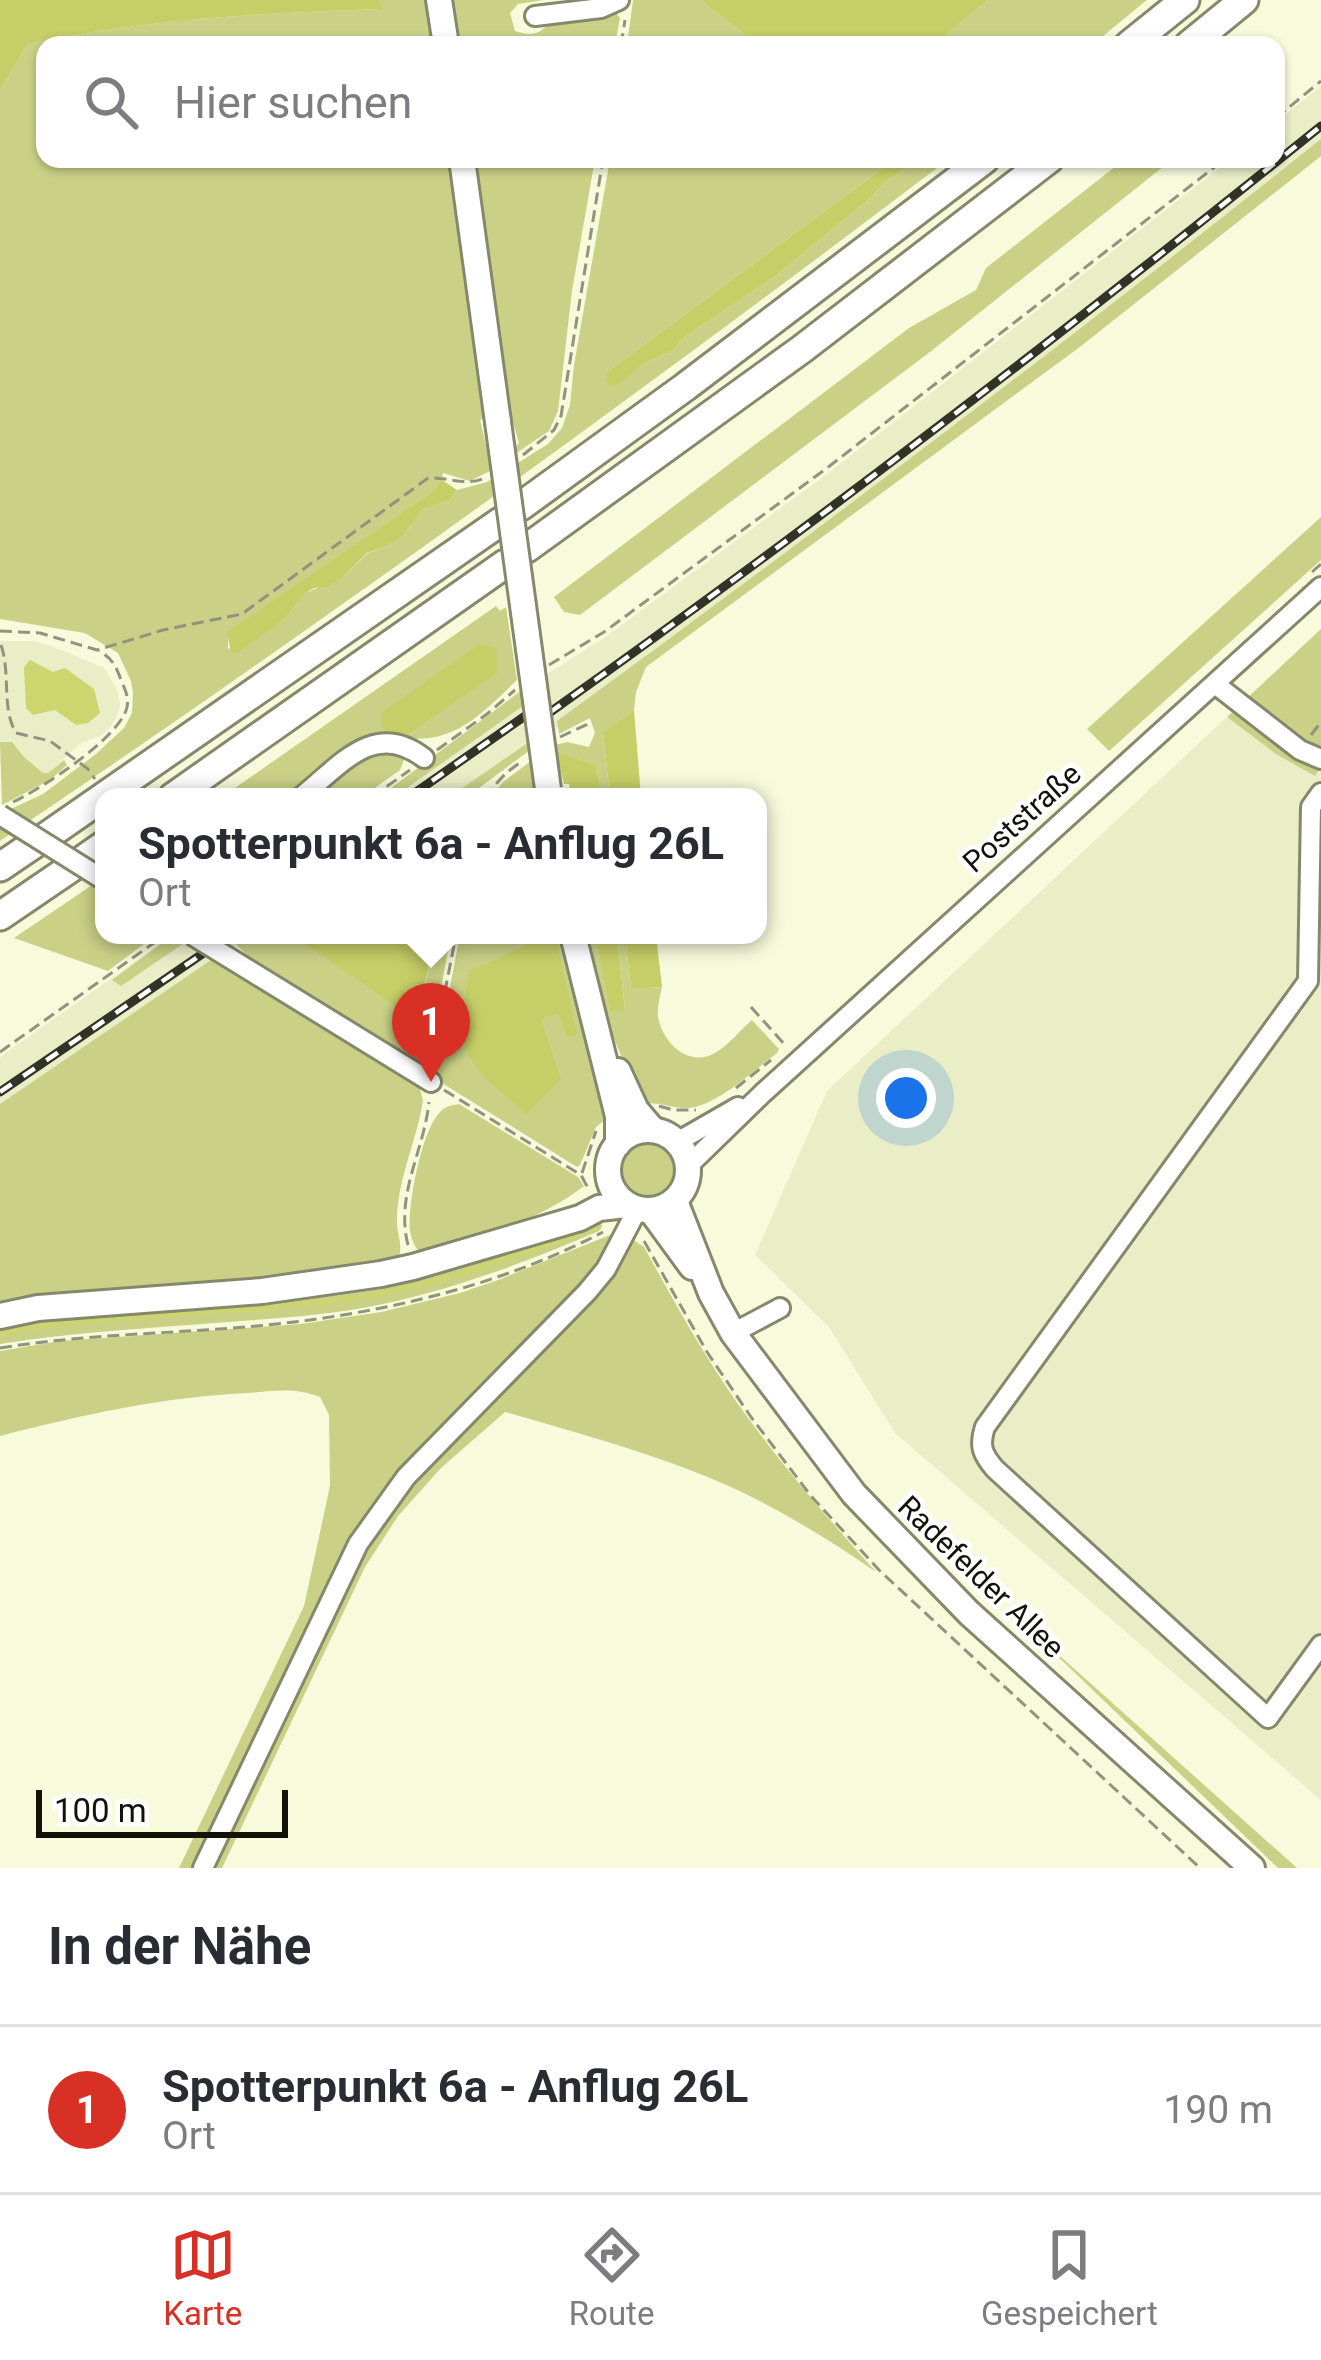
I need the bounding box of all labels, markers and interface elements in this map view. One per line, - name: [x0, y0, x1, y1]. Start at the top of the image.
- search box: [36, 36, 1285, 168]
- icon: search: [78, 69, 144, 135]
- text: Hier suchen: [174, 76, 412, 129]
- street label: Poststraße: [956, 756, 1088, 880]
- popup: [95, 788, 767, 944]
- text: Spotterpunkt 6a - Anflug 26L: [138, 817, 724, 870]
- text: Ort: [138, 870, 192, 916]
- pin: 1: [392, 983, 470, 1082]
- your location: [876, 1068, 936, 1128]
- street label: Radefelder Allee: [891, 1489, 1072, 1665]
- scale bar: [36, 1784, 288, 1837]
- text: 100 m: [54, 1791, 147, 1830]
- text: In der Nähe: [48, 1917, 311, 1976]
- text: Spotterpunkt 6a - Anflug 26L: [162, 2060, 748, 2113]
- text: 1: [76, 2087, 98, 2133]
- text: 190 m: [1163, 2087, 1273, 2133]
- text: Ort: [162, 2113, 216, 2159]
- tab: Karte: [163, 2222, 242, 2333]
- tab: Route: [569, 2222, 654, 2333]
- tab: Gespeichert: [981, 2222, 1158, 2333]

